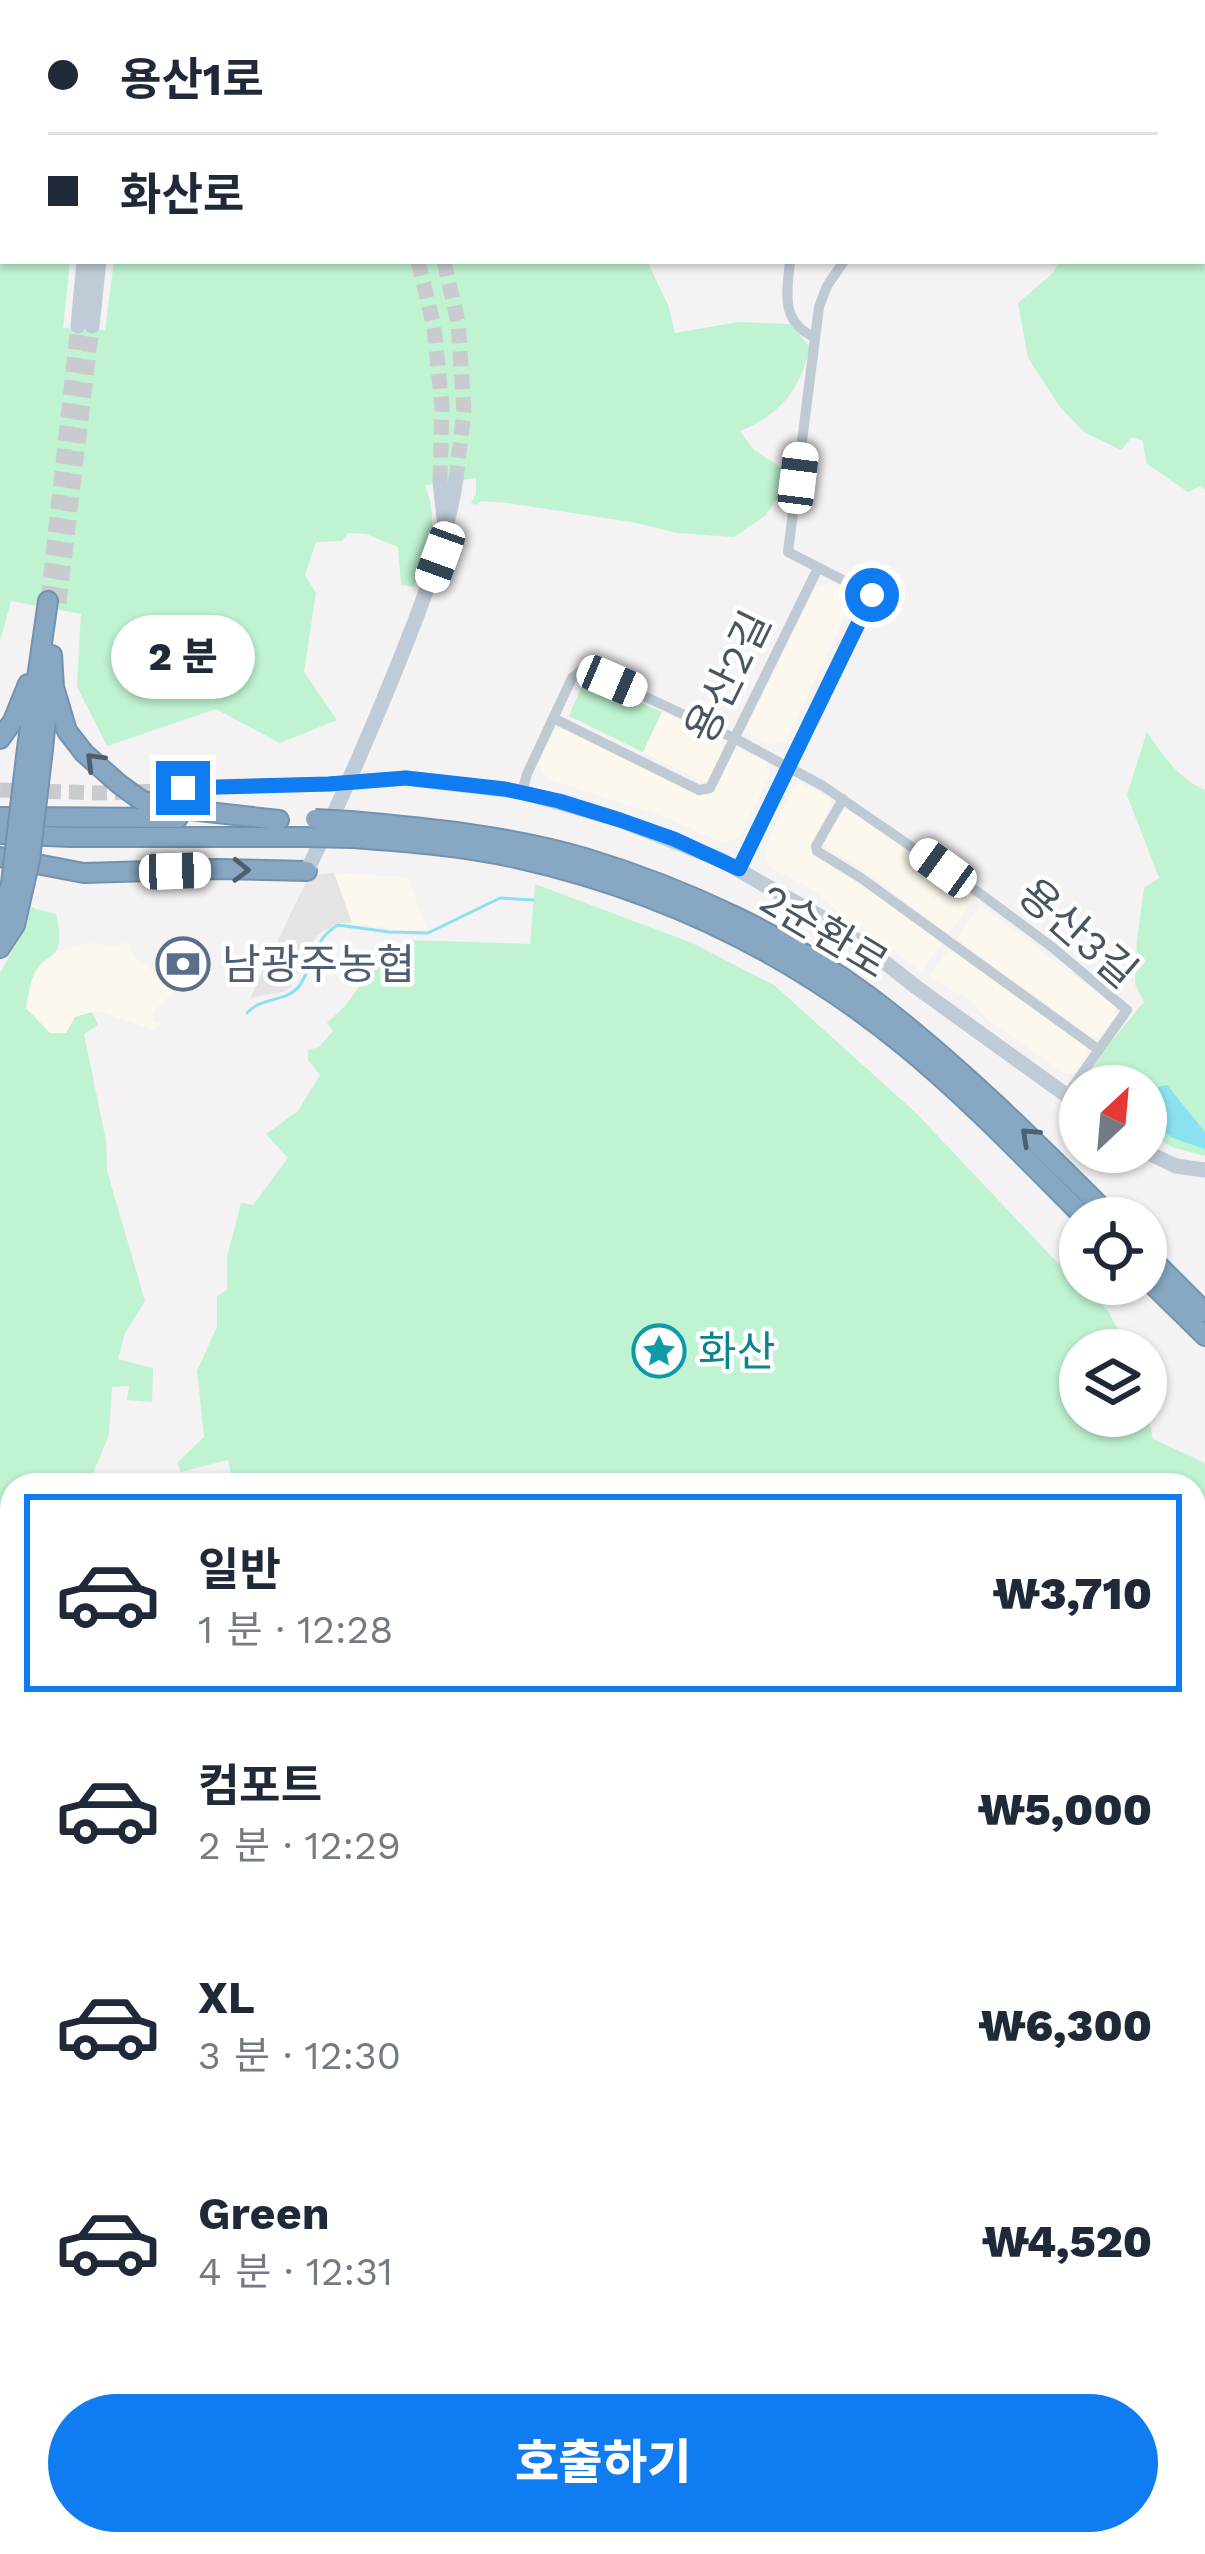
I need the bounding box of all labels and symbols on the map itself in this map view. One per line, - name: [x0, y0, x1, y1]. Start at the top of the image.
- car: [776, 440, 820, 516]
- car: [411, 517, 469, 597]
- route start: [845, 568, 899, 622]
- street label: 용산2길: [675, 603, 781, 751]
- callout: 2 분: [111, 614, 255, 698]
- car: [572, 650, 652, 712]
- one-way arrow: [86, 754, 108, 776]
- route end: [156, 761, 210, 815]
- car: [903, 832, 983, 904]
- car: [138, 852, 212, 890]
- one-way arrow: [232, 856, 251, 882]
- street label: 용산3길: [1009, 868, 1147, 998]
- street label: 2순환로: [751, 874, 897, 988]
- bank icon: 남광주농협: [155, 936, 211, 992]
- place label: 남광주농협: [222, 940, 415, 989]
- north arrow: [1059, 1065, 1167, 1173]
- one-way arrow: [1021, 1128, 1042, 1150]
- place icon: 화산: [631, 1323, 687, 1379]
- place label: 화산: [698, 1327, 775, 1376]

